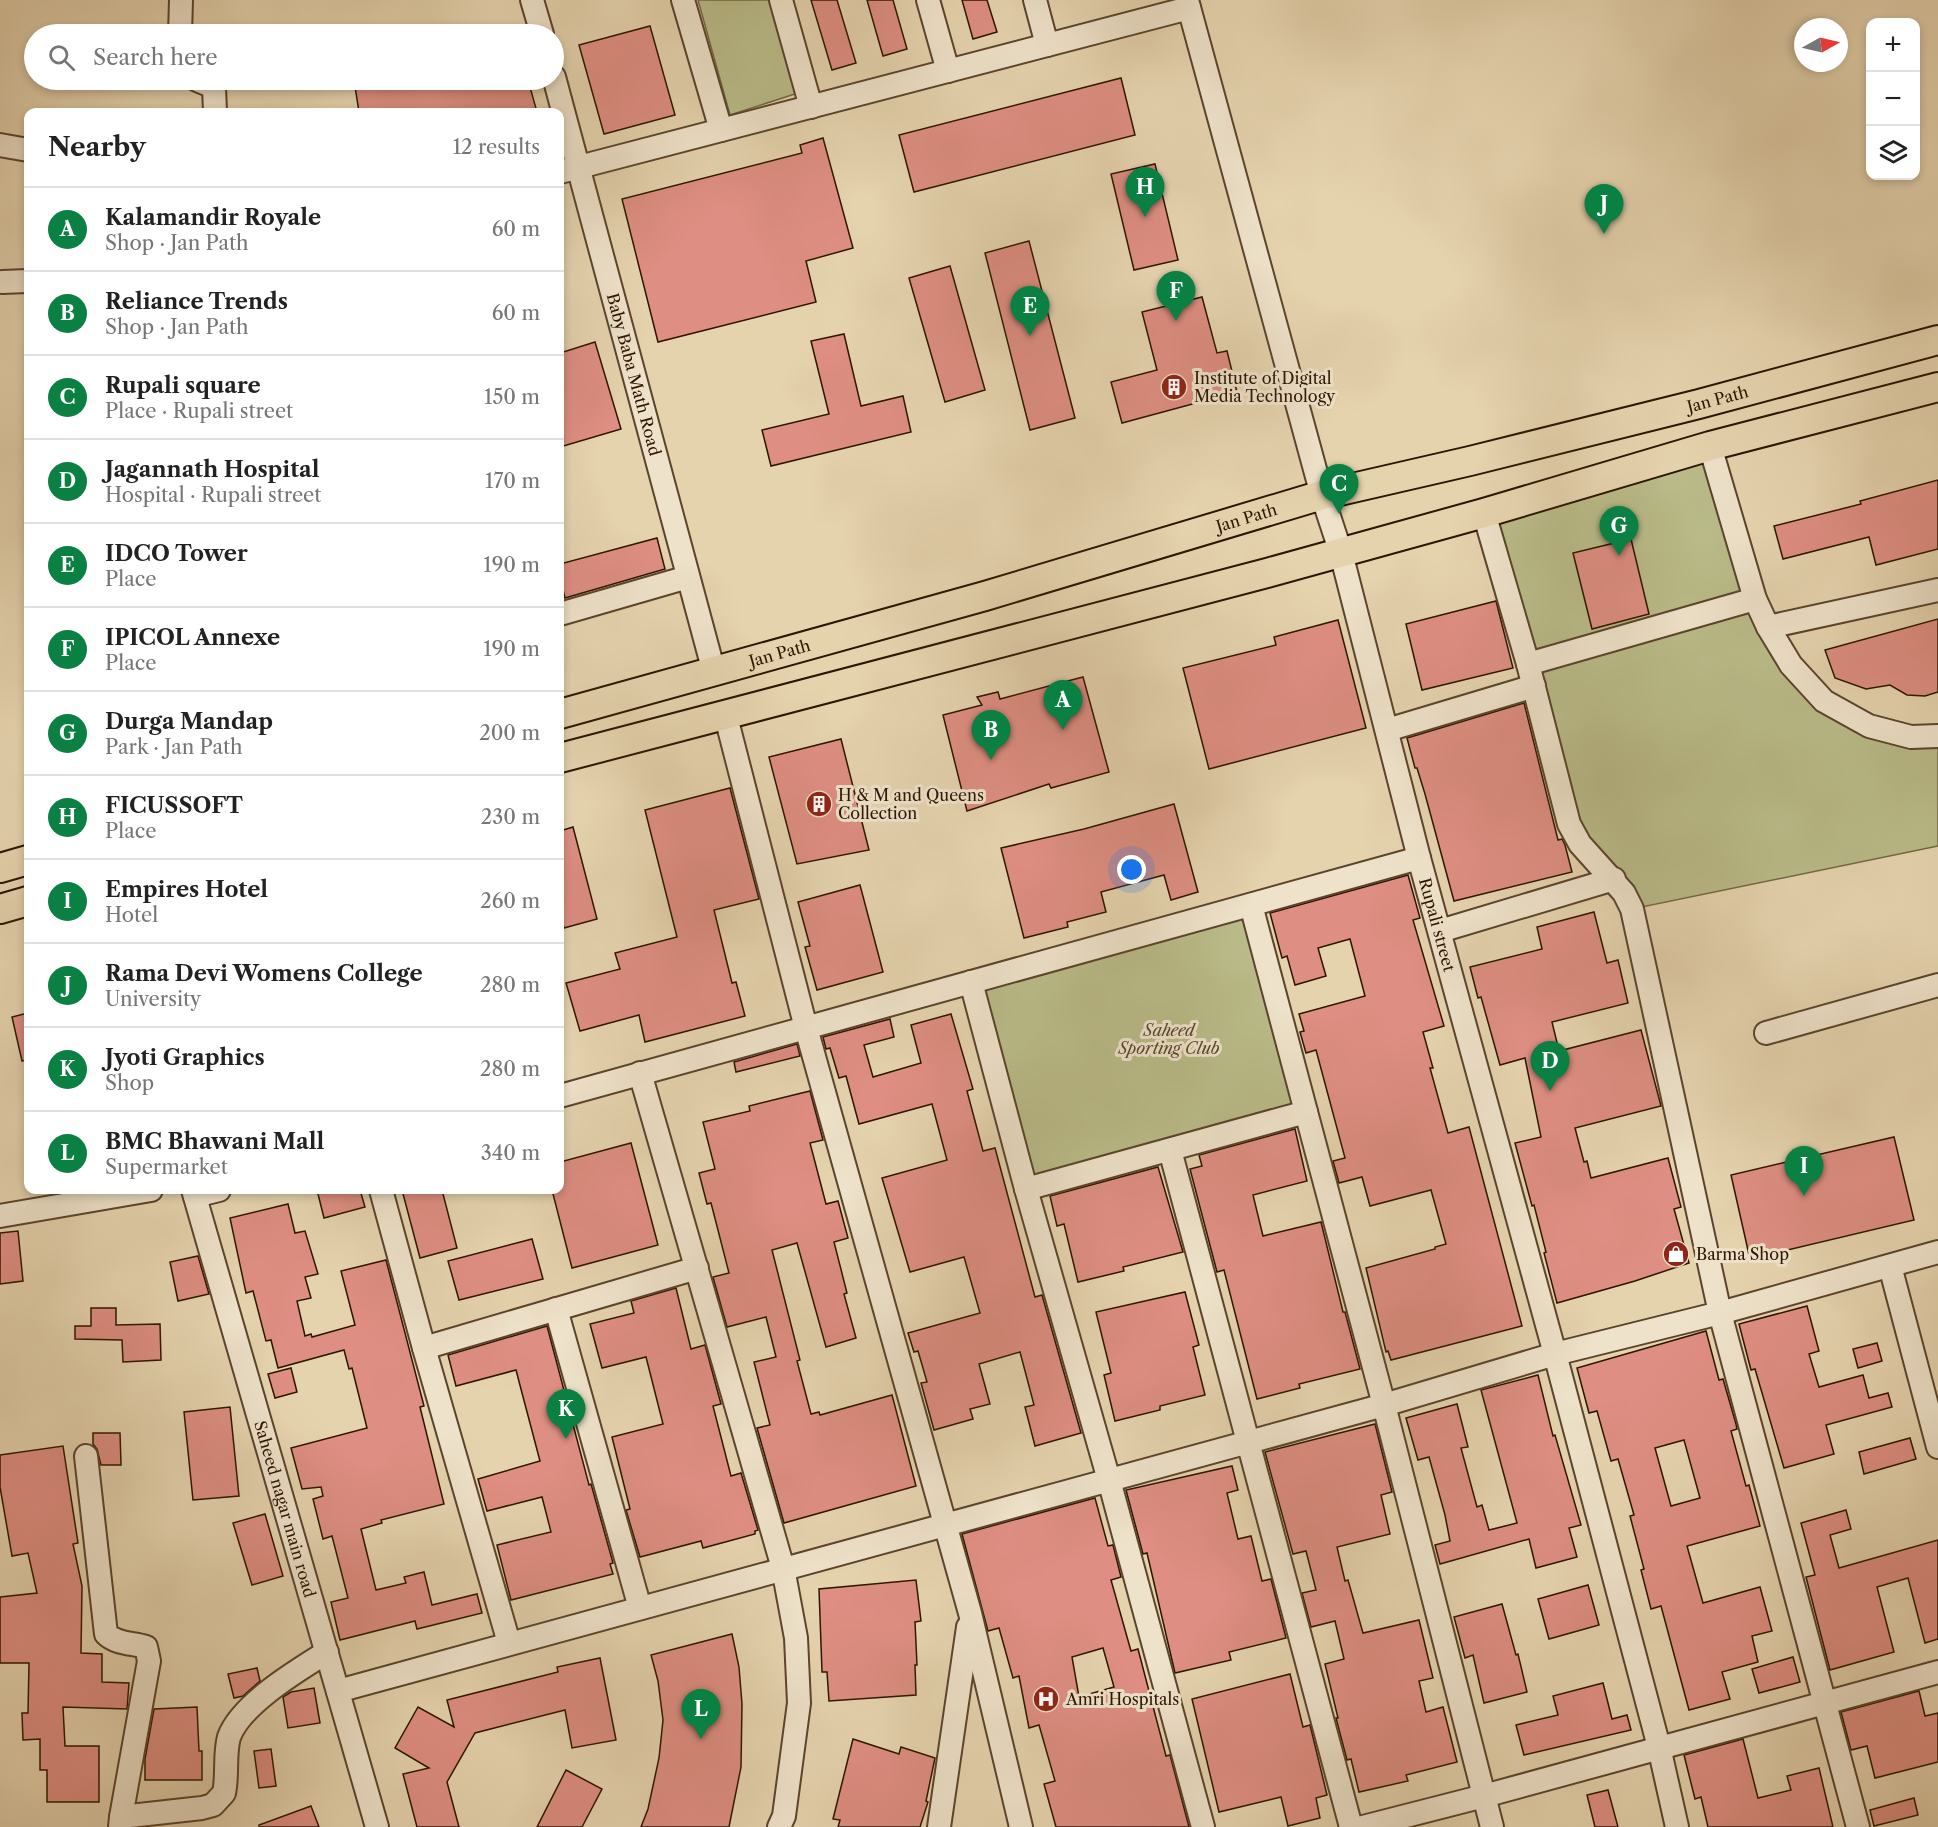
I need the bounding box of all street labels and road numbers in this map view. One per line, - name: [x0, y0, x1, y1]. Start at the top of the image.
- street label: Baby Baba Math Road: [603, 291, 665, 458]
- street label: Jan Path: [1682, 381, 1750, 417]
- street label: Jan Path: [1211, 499, 1279, 537]
- street label: Jan Path: [744, 635, 813, 672]
- street label: Rupali street: [1415, 875, 1460, 974]
- street label: Saheed nagar main road: [250, 1418, 320, 1600]

